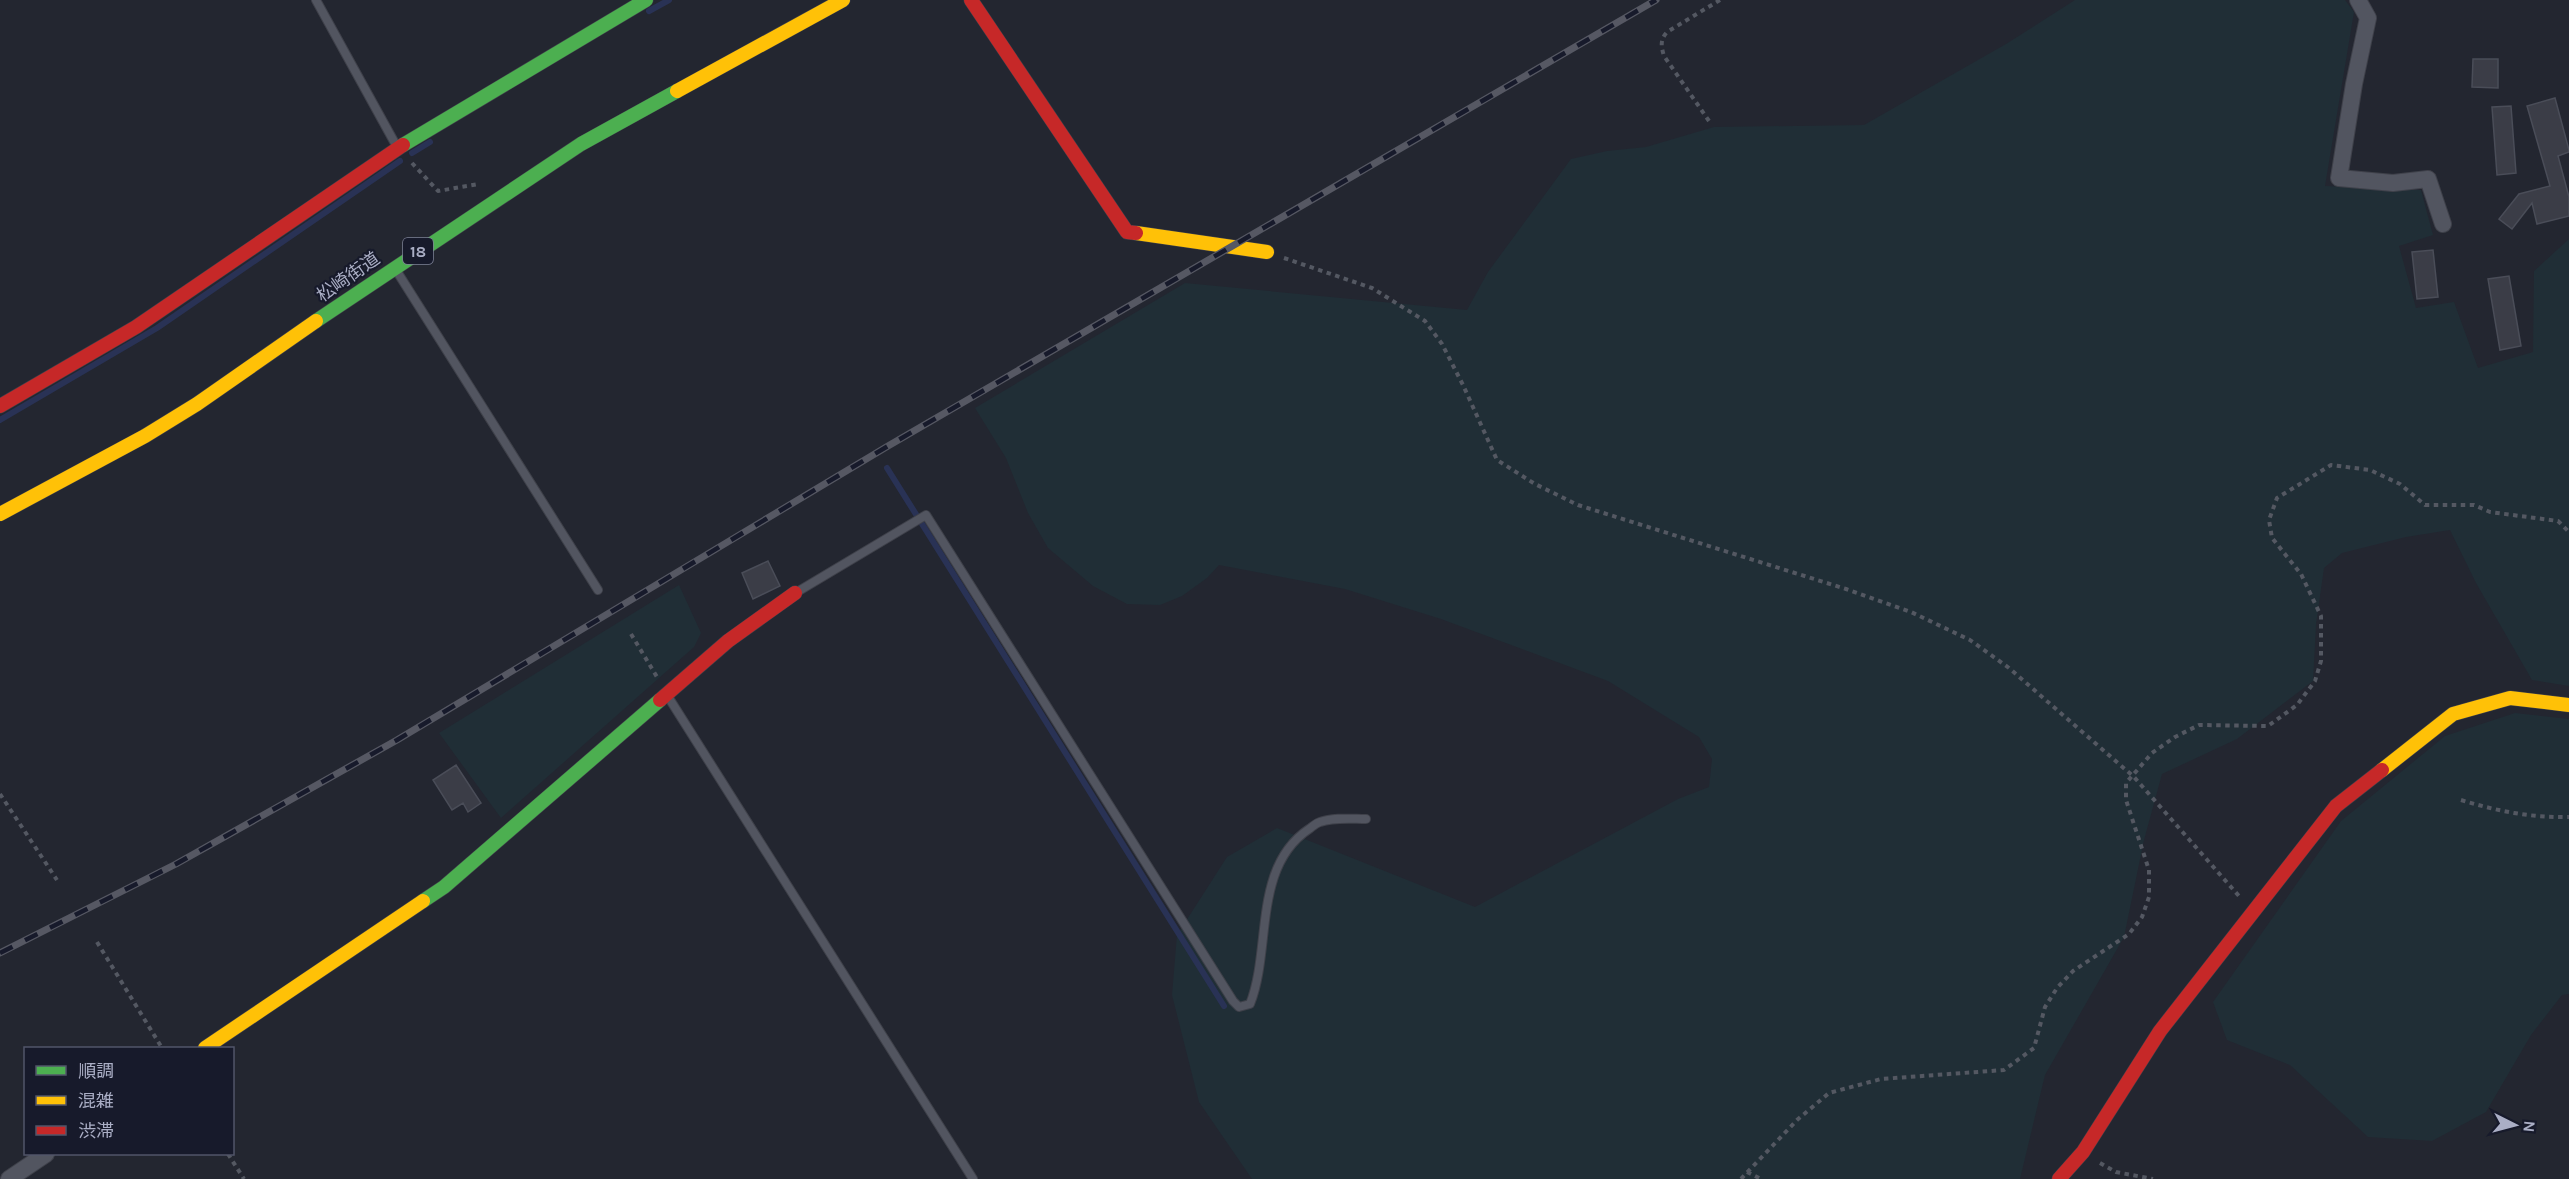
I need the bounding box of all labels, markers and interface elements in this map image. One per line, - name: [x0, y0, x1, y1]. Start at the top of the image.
- road number: 18: [403, 238, 433, 264]
- street label: 松崎街道: [312, 247, 384, 307]
- legend: [24, 1047, 234, 1155]
- text: 順調: [78, 1060, 114, 1082]
- text: 混雑: [78, 1090, 114, 1112]
- north arrow: [2485, 1095, 2545, 1155]
- text: 渋滞: [78, 1120, 114, 1142]
- text: N: [2519, 1120, 2539, 1133]

